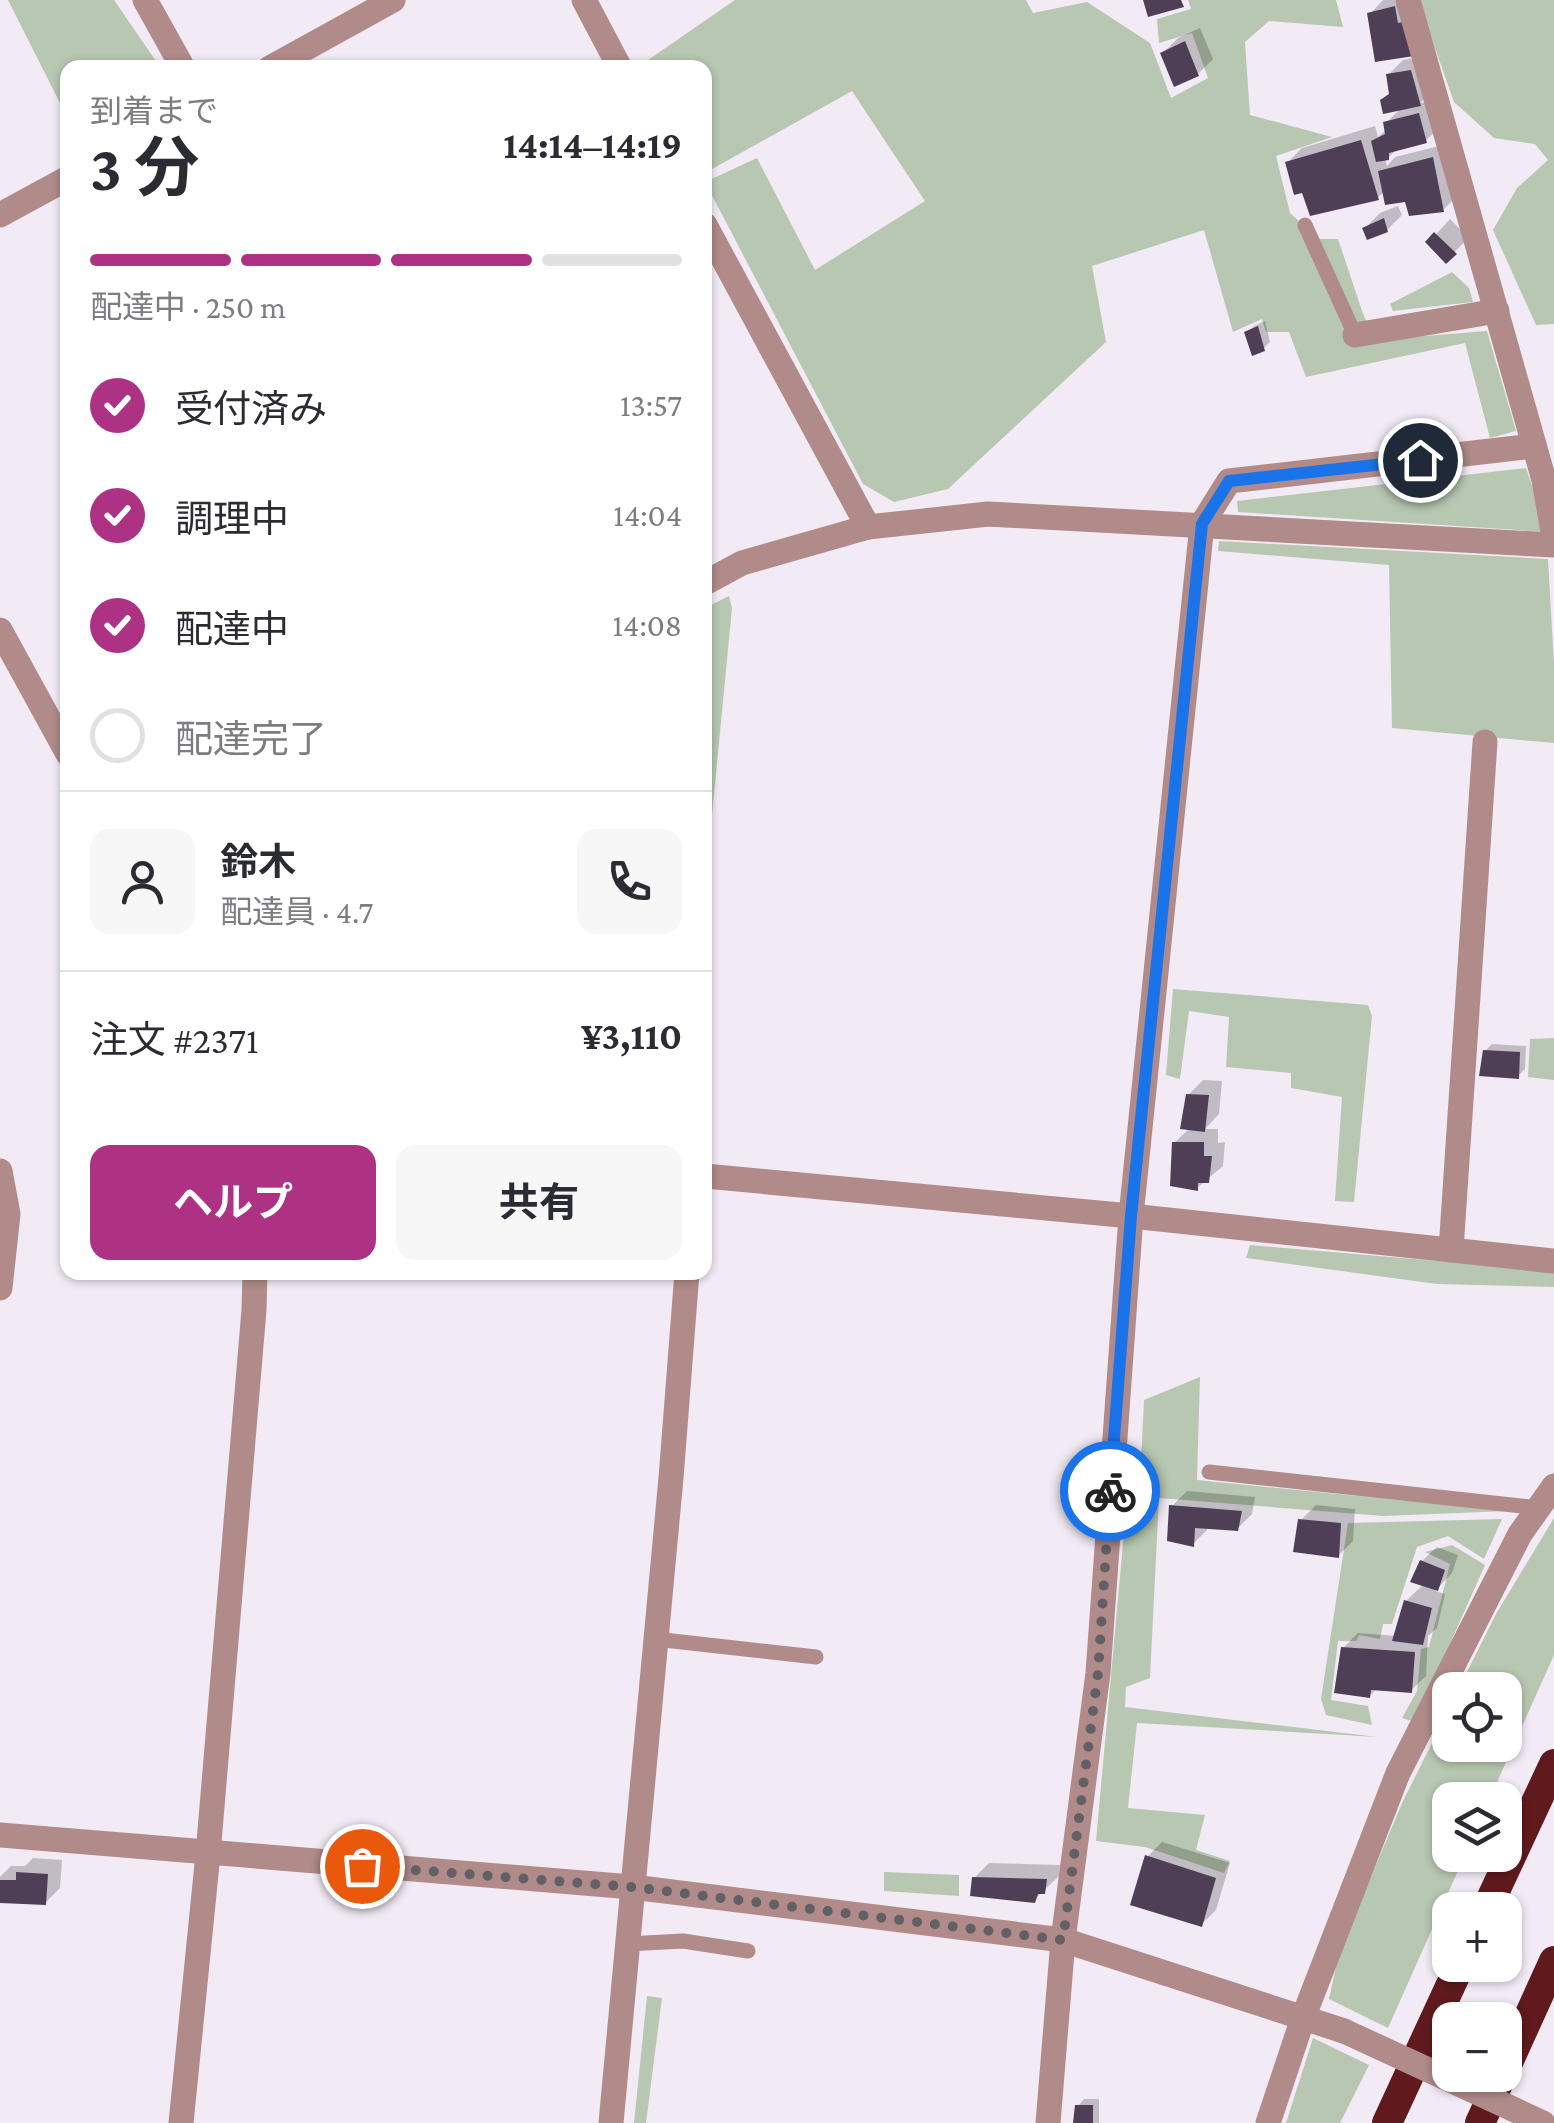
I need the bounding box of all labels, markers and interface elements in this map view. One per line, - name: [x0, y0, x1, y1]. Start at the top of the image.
- text: 到着まで: [90, 93, 218, 129]
- text: 14:14–14:19: [503, 124, 682, 166]
- text: 3 分: [90, 132, 199, 204]
- text: 配達中 · 250 m: [90, 289, 286, 325]
- icon: check: [90, 378, 145, 433]
- text: 13:57: [620, 387, 682, 423]
- text: 受付済み: [175, 388, 327, 430]
- pin: [1378, 418, 1463, 503]
- icon: home: [1393, 433, 1448, 488]
- icon: check: [90, 488, 145, 543]
- text: 14:04: [613, 497, 682, 533]
- text: 調理中: [175, 498, 289, 540]
- icon: check: [90, 598, 145, 653]
- text: 14:08: [612, 607, 682, 643]
- text: 配達中: [175, 608, 289, 650]
- text: 配達完了: [175, 718, 327, 760]
- button: person: [90, 829, 195, 934]
- button: phone: [577, 829, 682, 934]
- text: 鈴木: [220, 841, 296, 883]
- text: 配達員 · 4.7: [220, 894, 373, 930]
- text: ¥3,110: [581, 1015, 682, 1057]
- text: 注文 #2371: [90, 1019, 259, 1061]
- button: ヘルプ: [90, 1145, 376, 1260]
- button: 共有: [396, 1145, 682, 1260]
- courier: [1060, 1441, 1160, 1541]
- icon: bike: [1083, 1464, 1138, 1519]
- map controls: [1432, 1672, 1522, 2092]
- button: locate: [1432, 1672, 1522, 1762]
- button: layers: [1432, 1782, 1522, 1872]
- pin: [320, 1824, 405, 1909]
- icon: bag: [335, 1839, 390, 1894]
- button: +: [1432, 1892, 1522, 1982]
- button: −: [1432, 2002, 1522, 2092]

